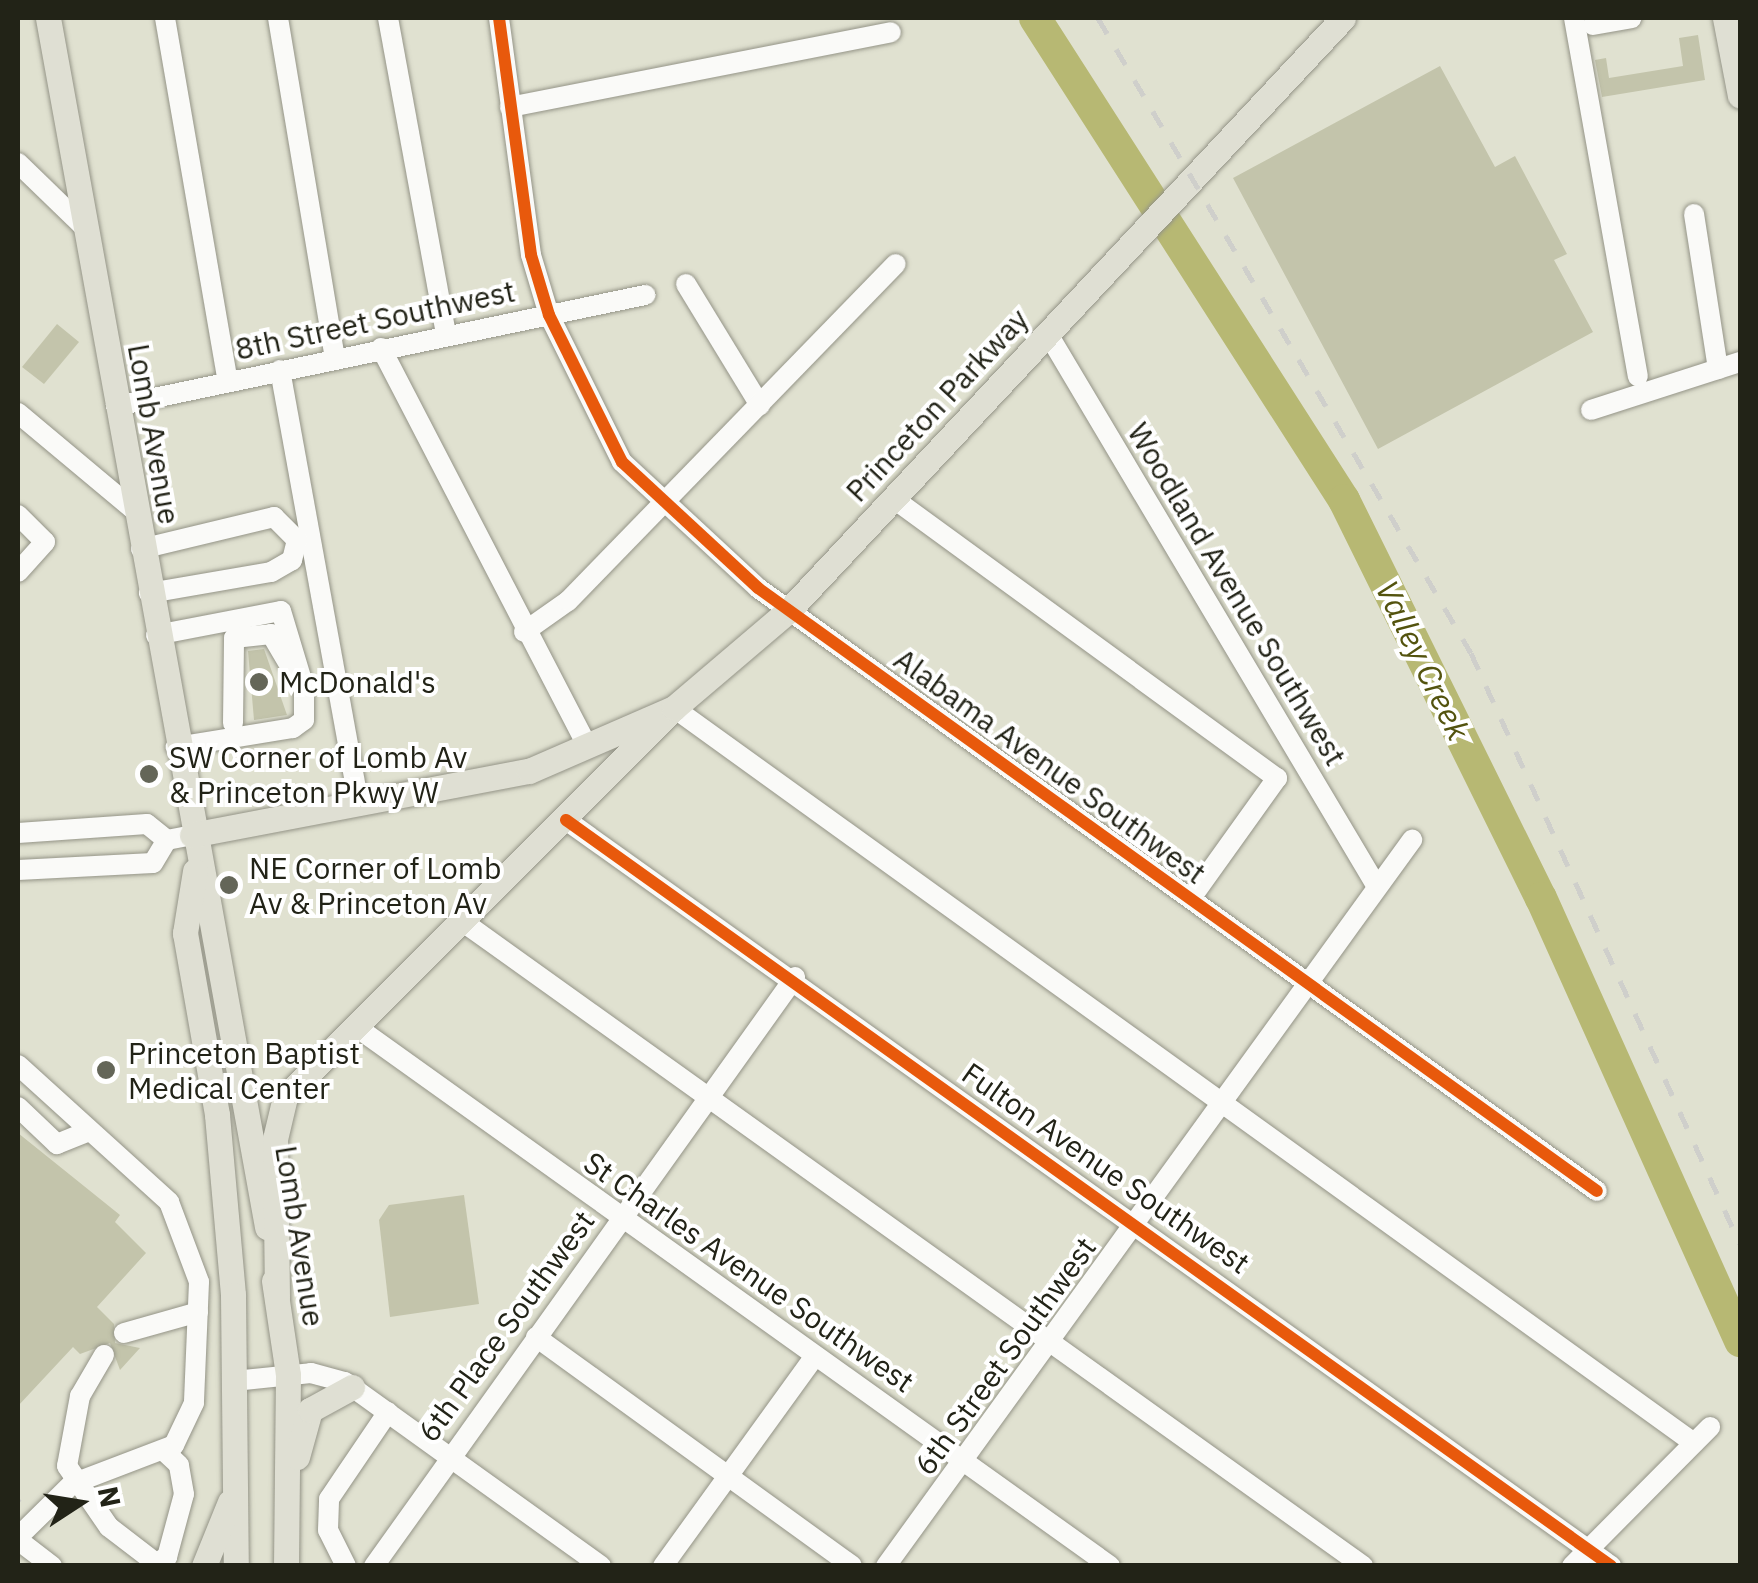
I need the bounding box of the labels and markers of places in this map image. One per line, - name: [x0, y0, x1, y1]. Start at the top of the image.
- place label: McDonald's: [279, 664, 436, 700]
- marker: McDonald's: [248, 671, 270, 693]
- place label: SW Corner of Lomb Av & Princeton Pkwy W: [169, 739, 467, 810]
- marker: SW Corner of Lomb Av & Princeton Pkwy W: [138, 763, 160, 785]
- place label: NE Corner of Lomb Av & Princeton Av: [249, 850, 501, 920]
- marker: NE Corner of Lomb Av & Princeton Av: [218, 874, 240, 896]
- place label: Princeton Baptist Medical Center: [128, 1035, 360, 1106]
- marker: Princeton Baptist Medical Center: [93, 1057, 119, 1083]

